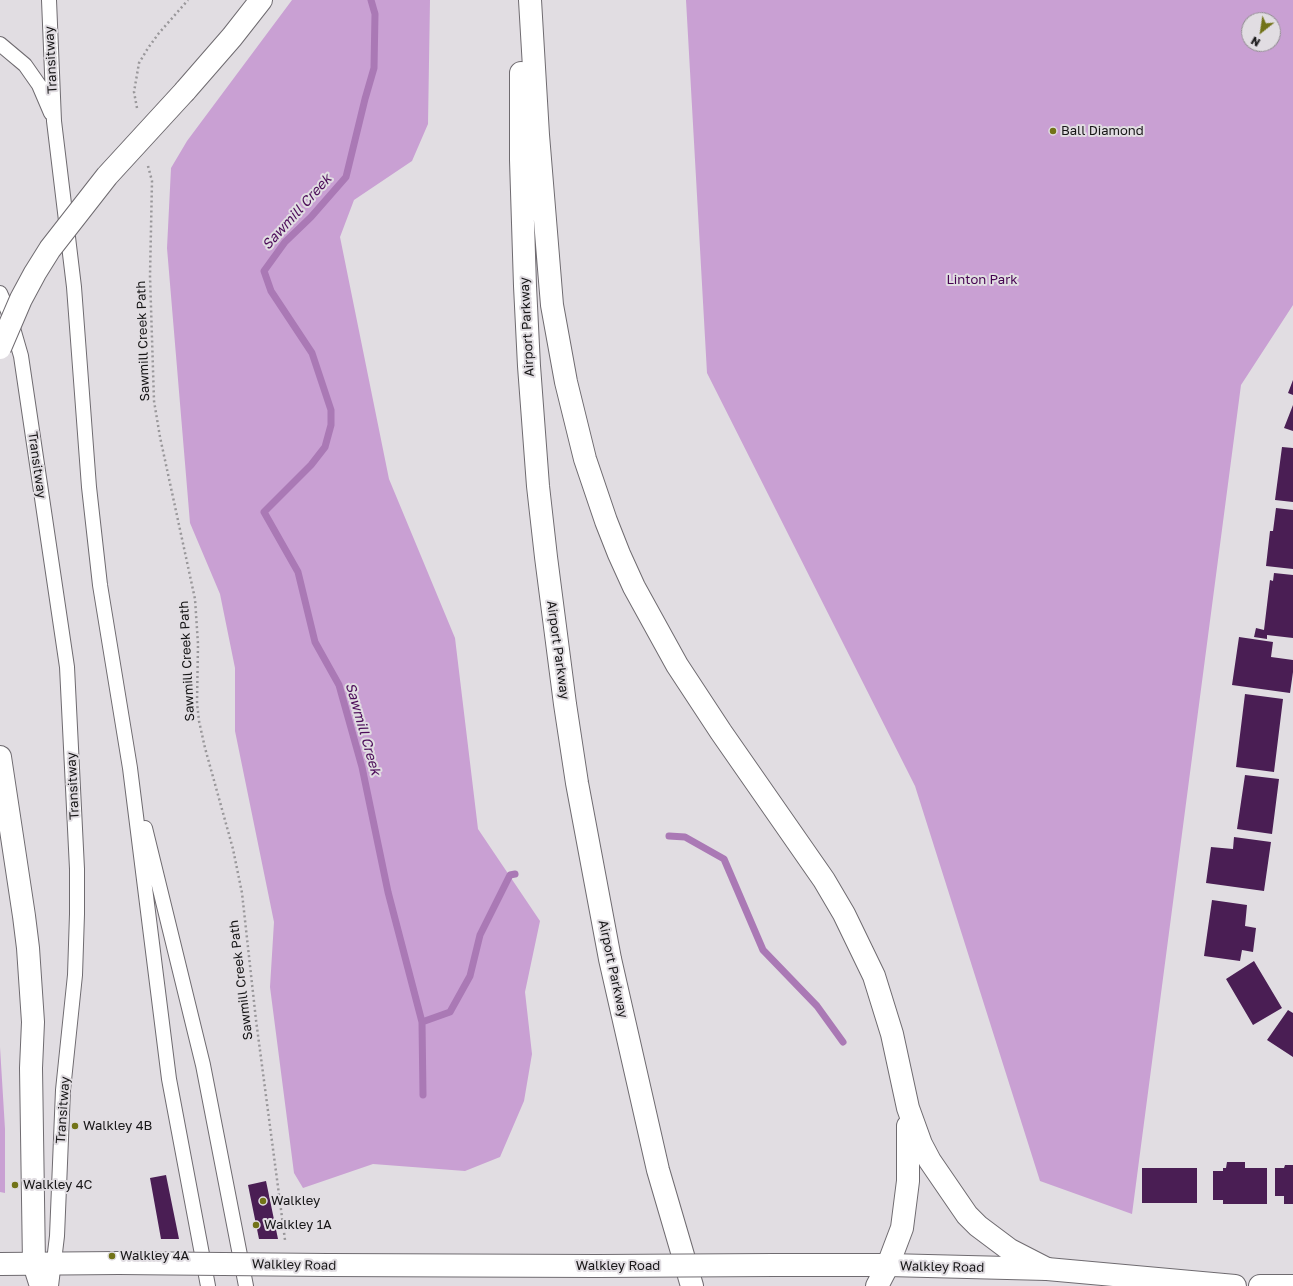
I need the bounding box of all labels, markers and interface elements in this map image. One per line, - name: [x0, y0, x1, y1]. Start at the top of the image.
- north arrow: [1241, 12, 1281, 52]
- street label: Transitway: [41, 26, 61, 94]
- text: N: [1248, 34, 1262, 50]
- place label: Ball Diamond: [1061, 123, 1144, 139]
- marker: Ball Diamond: [1048, 126, 1058, 136]
- water label: Sawmill Creek: [259, 171, 335, 253]
- park label: Linton Park: [946, 272, 1018, 288]
- street label: Airport Parkway: [517, 277, 537, 377]
- street label: Sawmill Creek Path: [133, 280, 153, 402]
- street label: Transitway: [25, 430, 49, 500]
- street label: Sawmill Creek Path: [176, 600, 198, 722]
- street label: Airport Parkway: [543, 600, 573, 700]
- water label: Sawmill Creek: [342, 681, 384, 777]
- street label: Transitway: [63, 752, 83, 820]
- street label: Sawmill Creek Path: [226, 919, 256, 1041]
- street label: Airport Parkway: [595, 919, 631, 1019]
- street label: Transitway: [53, 1076, 73, 1144]
- place label: Walkley 4B: [83, 1118, 152, 1134]
- marker: Walkley 4B: [70, 1121, 80, 1131]
- place label: Walkley 4C: [23, 1177, 92, 1193]
- marker: Walkley 4C: [10, 1180, 20, 1190]
- place label: Walkley: [271, 1193, 320, 1209]
- marker: Walkley: [258, 1196, 268, 1206]
- place label: Walkley 1A: [264, 1217, 332, 1233]
- marker: Walkley 1A: [251, 1220, 261, 1230]
- place label: Walkley 4A: [120, 1248, 189, 1264]
- marker: Walkley 4A: [107, 1251, 117, 1261]
- street label: Walkley Road: [252, 1256, 336, 1274]
- street label: Walkley Road: [576, 1258, 660, 1274]
- street label: Walkley Road: [900, 1258, 984, 1276]

